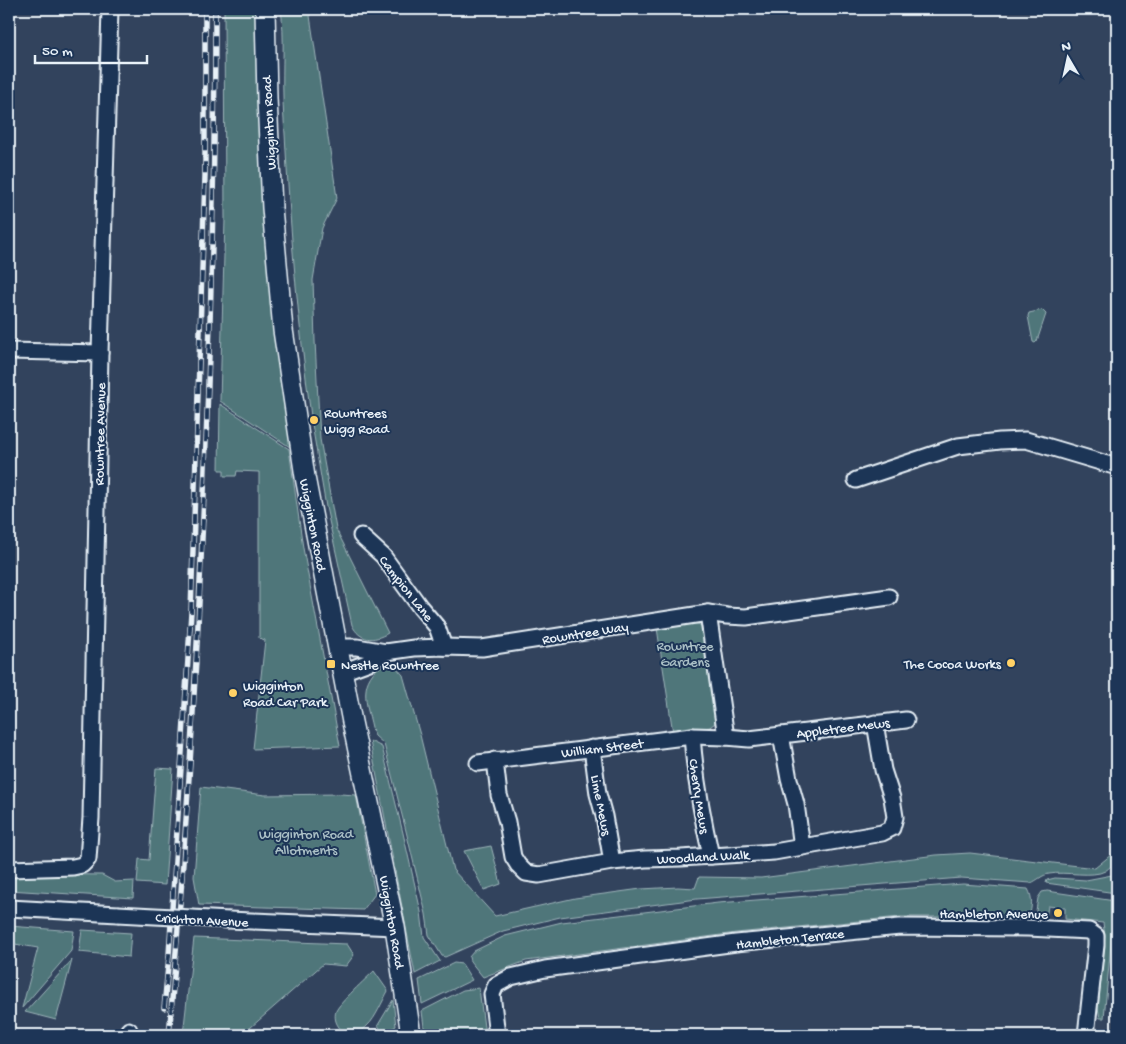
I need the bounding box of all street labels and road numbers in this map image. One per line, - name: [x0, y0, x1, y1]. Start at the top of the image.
- street label: Wigginton Road: [259, 74, 281, 170]
- street label: Rowntree Avenue: [92, 382, 111, 486]
- street label: Wigginton Road: [294, 478, 329, 575]
- street label: Campion Lane: [374, 553, 437, 627]
- street label: Rowntree Way: [541, 619, 630, 650]
- street label: Appletree Mews: [796, 715, 892, 744]
- street label: William Street: [560, 736, 646, 763]
- street label: Cherry Mews: [683, 758, 712, 836]
- street label: Lime Mews: [585, 774, 614, 838]
- street label: Woodland Walk: [656, 847, 752, 869]
- street label: Wigginton Road: [374, 875, 407, 972]
- street label: Crichton Avenue: [155, 911, 249, 932]
- street label: Hambleton Terrace: [735, 926, 846, 955]

